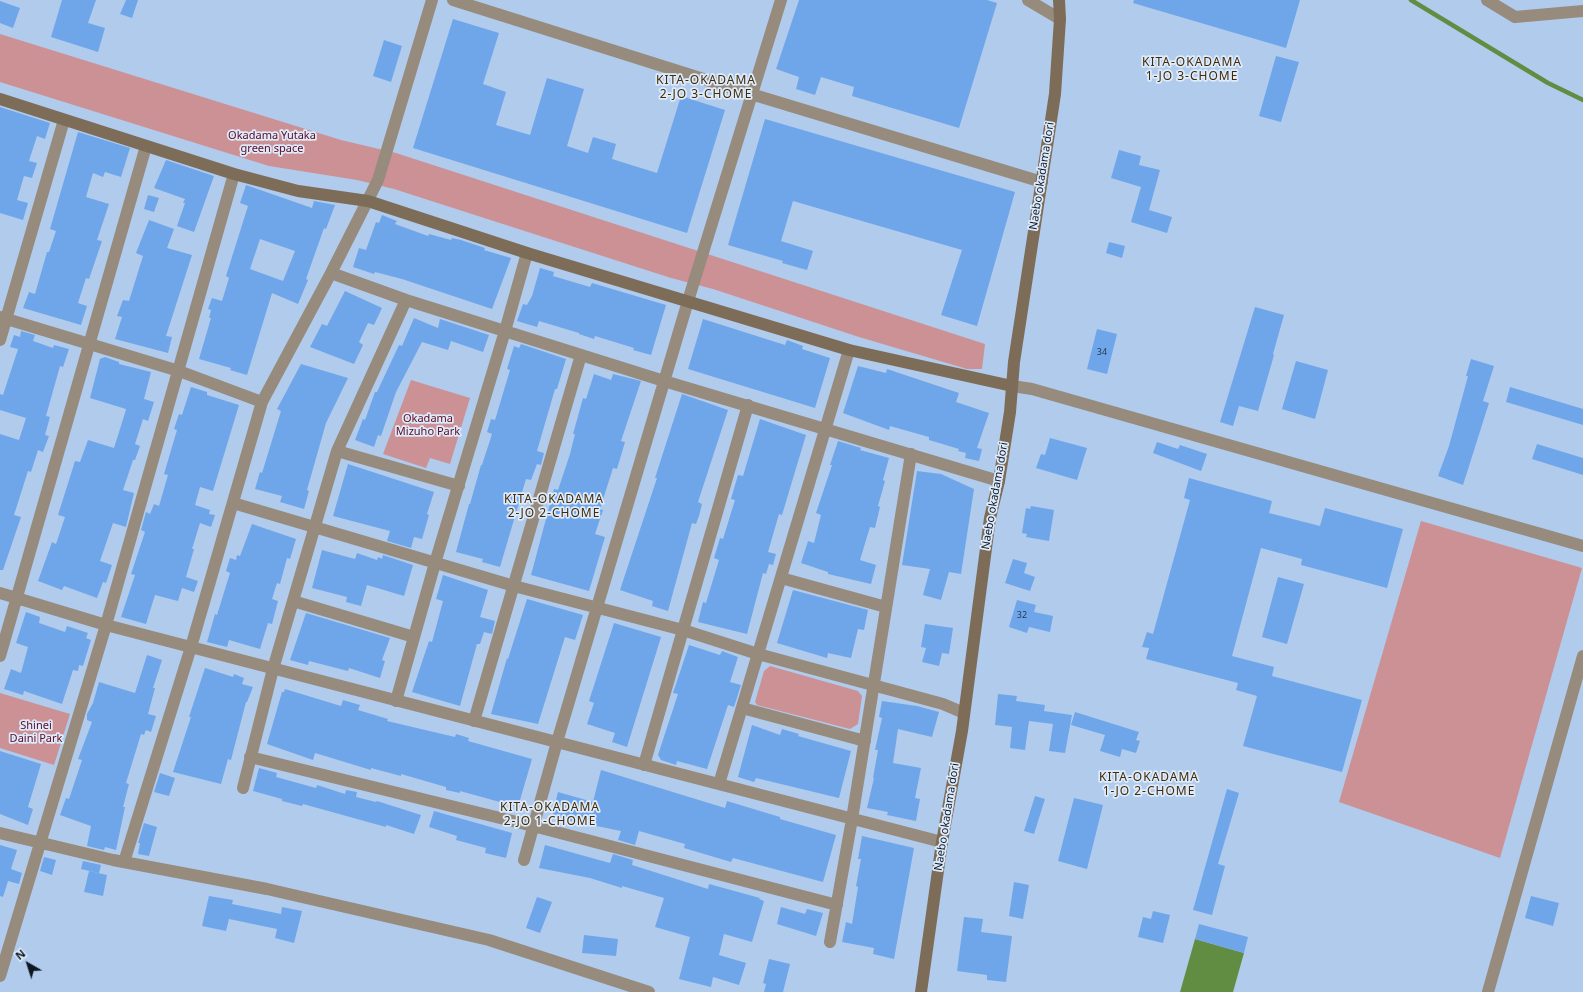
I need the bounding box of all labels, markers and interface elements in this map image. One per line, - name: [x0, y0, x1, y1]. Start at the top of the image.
- district label: KITA-OKADAMA 1-JO 3-CHOME: [1142, 56, 1242, 84]
- district label: KITA-OKADAMA 2-JO 3-CHOME: [656, 74, 756, 102]
- street label: Naebo okadama dori: [1027, 121, 1057, 231]
- park label: Okadama Yutaka green space: [228, 129, 316, 155]
- house number: 34: [1097, 347, 1107, 357]
- park label: Okadama Mizuho Park: [396, 412, 460, 438]
- street label: Naebo okadama dori: [979, 441, 1011, 551]
- district label: KITA-OKADAMA 2-JO 2-CHOME: [504, 493, 604, 521]
- house number: 32: [1017, 610, 1027, 620]
- park label: Shinei Daini Park: [10, 719, 62, 745]
- street label: Naebo okadama dori: [932, 762, 962, 872]
- district label: KITA-OKADAMA 1-JO 2-CHOME: [1099, 771, 1199, 799]
- district label: KITA-OKADAMA 2-JO 1-CHOME: [500, 801, 600, 829]
- north arrow: [8, 944, 48, 984]
- text: N: [12, 946, 28, 963]

